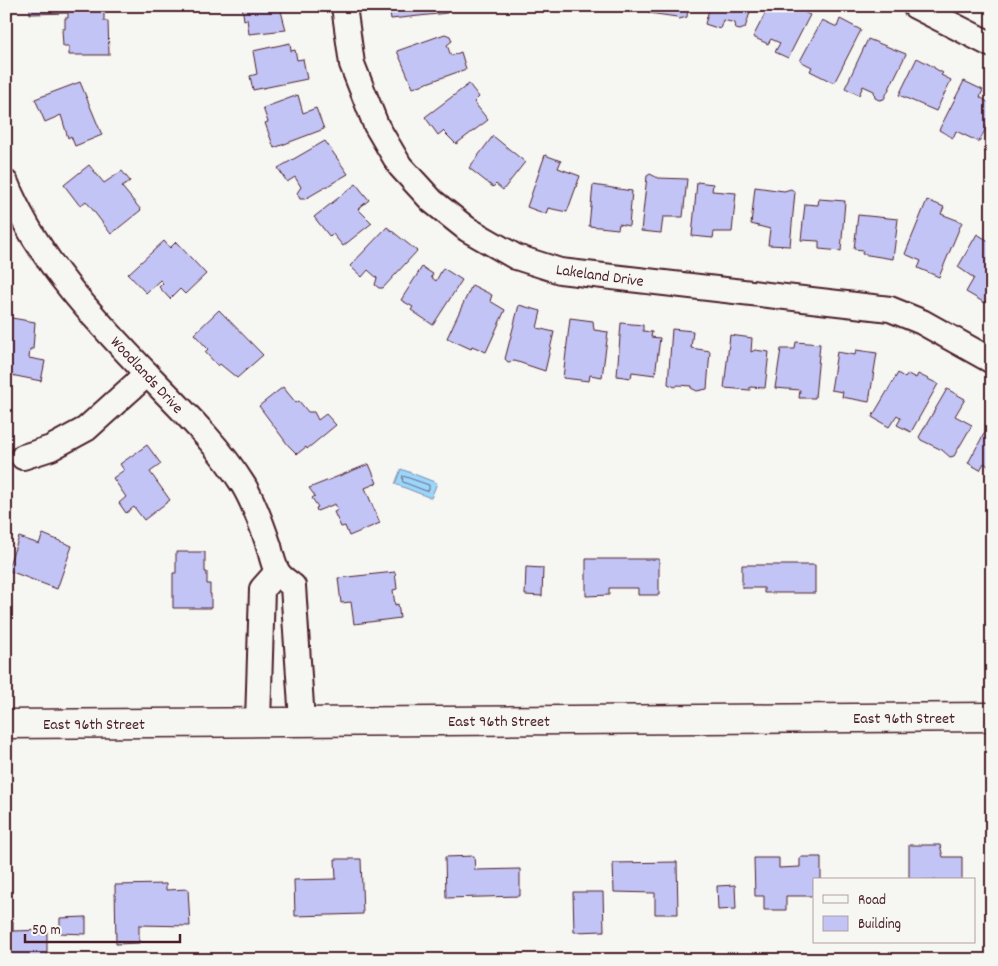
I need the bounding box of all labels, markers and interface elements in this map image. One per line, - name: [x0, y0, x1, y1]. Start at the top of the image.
- street label: Lakeland Drive: [554, 259, 645, 294]
- street label: Woodlands Drive: [104, 332, 188, 420]
- street label: East 96th Street: [853, 708, 955, 731]
- street label: East 96th Street: [448, 711, 550, 734]
- street label: East 96th Street: [43, 714, 145, 737]
- legend: [813, 878, 976, 944]
- text: Road: [858, 890, 886, 912]
- scale bar: [25, 911, 180, 943]
- text: Building: [858, 914, 901, 936]
- text: 50 m: [32, 920, 61, 942]

